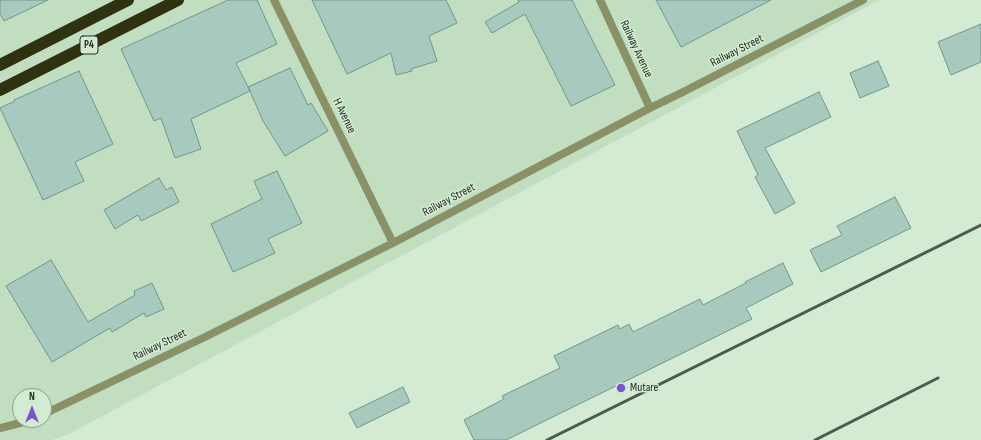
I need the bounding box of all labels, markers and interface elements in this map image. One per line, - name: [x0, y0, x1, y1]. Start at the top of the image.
- street label: Railway Avenue: [616, 18, 656, 80]
- street label: Railway Street: [708, 32, 766, 70]
- road number: P4: [80, 36, 98, 54]
- street label: H Avenue: [329, 96, 359, 136]
- street label: Railway Street: [420, 180, 478, 220]
- street label: Railway Street: [131, 326, 189, 364]
- place label: Mutare: [630, 381, 658, 395]
- marker: Mutare: [615, 382, 627, 394]
- north arrow: [12, 388, 52, 428]
- text: N: [29, 390, 35, 403]

